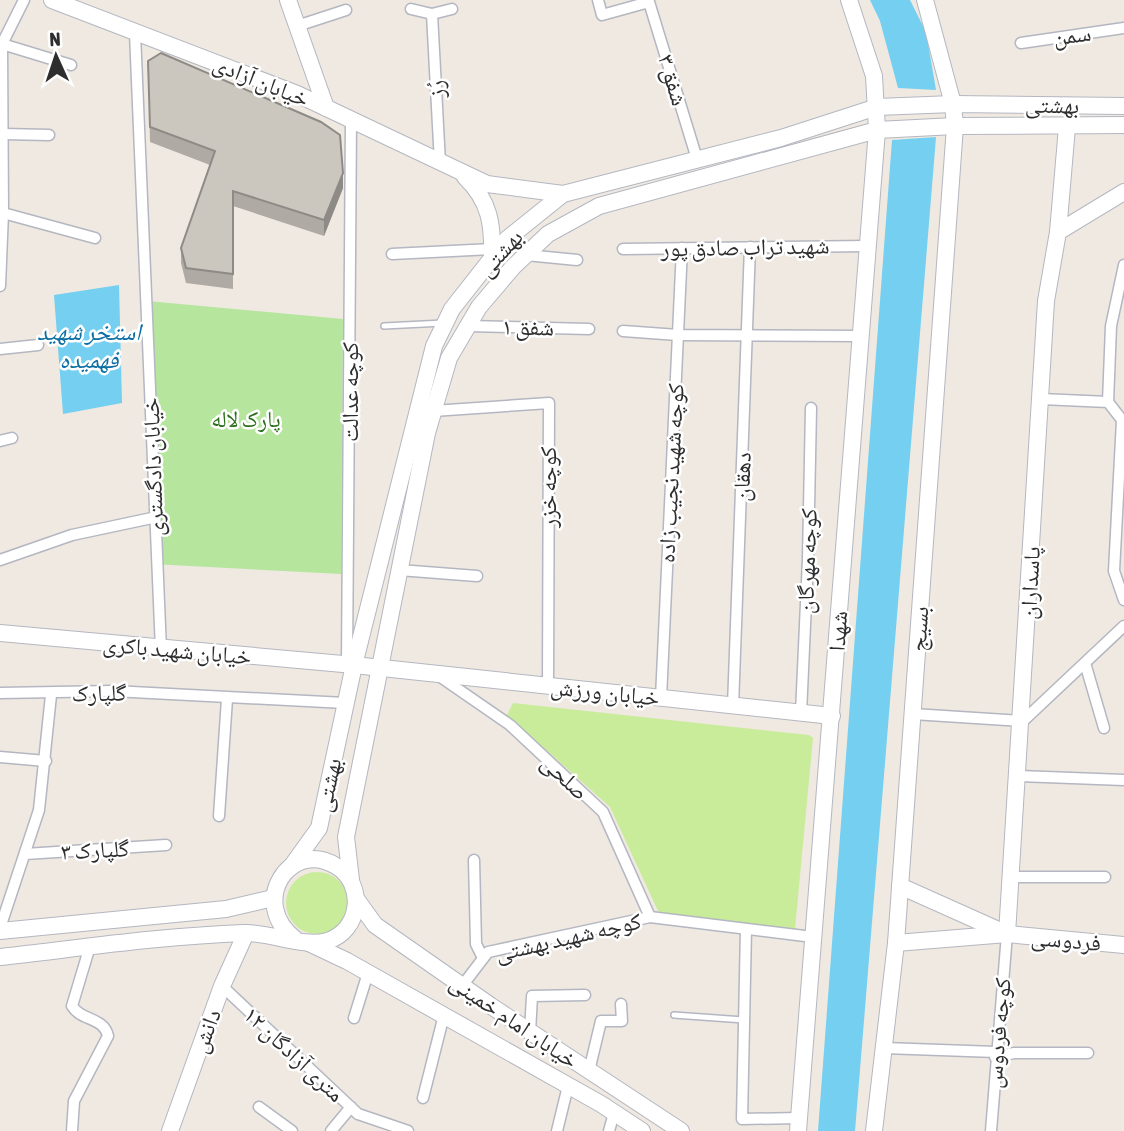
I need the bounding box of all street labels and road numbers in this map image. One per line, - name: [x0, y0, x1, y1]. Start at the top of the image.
- street label: سمن: [1051, 19, 1093, 52]
- street label: خیابان آزادی: [209, 50, 313, 113]
- street label: شفق ۳: [652, 51, 693, 109]
- street label: رُز: [423, 79, 449, 100]
- street label: بهشتی: [1025, 92, 1079, 119]
- street label: بهشتی: [472, 224, 529, 283]
- street label: شهید تراب صادق پور: [659, 233, 830, 263]
- street label: شفق ۱: [502, 314, 554, 341]
- street label: کوچه عدالت: [337, 341, 364, 442]
- street label: کوچه شهید نجیب زاده: [653, 382, 689, 564]
- street label: خیابان دادگستری: [138, 397, 169, 537]
- street label: کوچه خزر: [535, 446, 562, 529]
- street label: دهقان: [728, 452, 757, 502]
- street label: کوچه مهرگان: [792, 507, 823, 614]
- street label: پاسداران: [1015, 546, 1046, 620]
- street label: بسیج: [904, 606, 936, 653]
- street label: شهدا: [824, 610, 852, 652]
- street label: خیابان شهید باکری: [102, 631, 252, 670]
- street label: خیابان ورزش: [549, 673, 661, 712]
- street label: گلپارک: [71, 680, 127, 708]
- street label: صلحی: [535, 749, 594, 806]
- street label: بهشتی: [310, 756, 347, 815]
- street label: گلپارک ۳: [60, 835, 130, 866]
- street label: کوچه شهید بهشتی: [492, 907, 644, 967]
- street label: فردوسی: [1030, 924, 1102, 957]
- street label: خیابان امام خمینی: [443, 969, 583, 1076]
- street label: کوچه فردوس: [980, 976, 1017, 1090]
- street label: ۱۲ متری آزادگان: [238, 1001, 349, 1108]
- street label: دانش: [186, 1006, 227, 1057]

